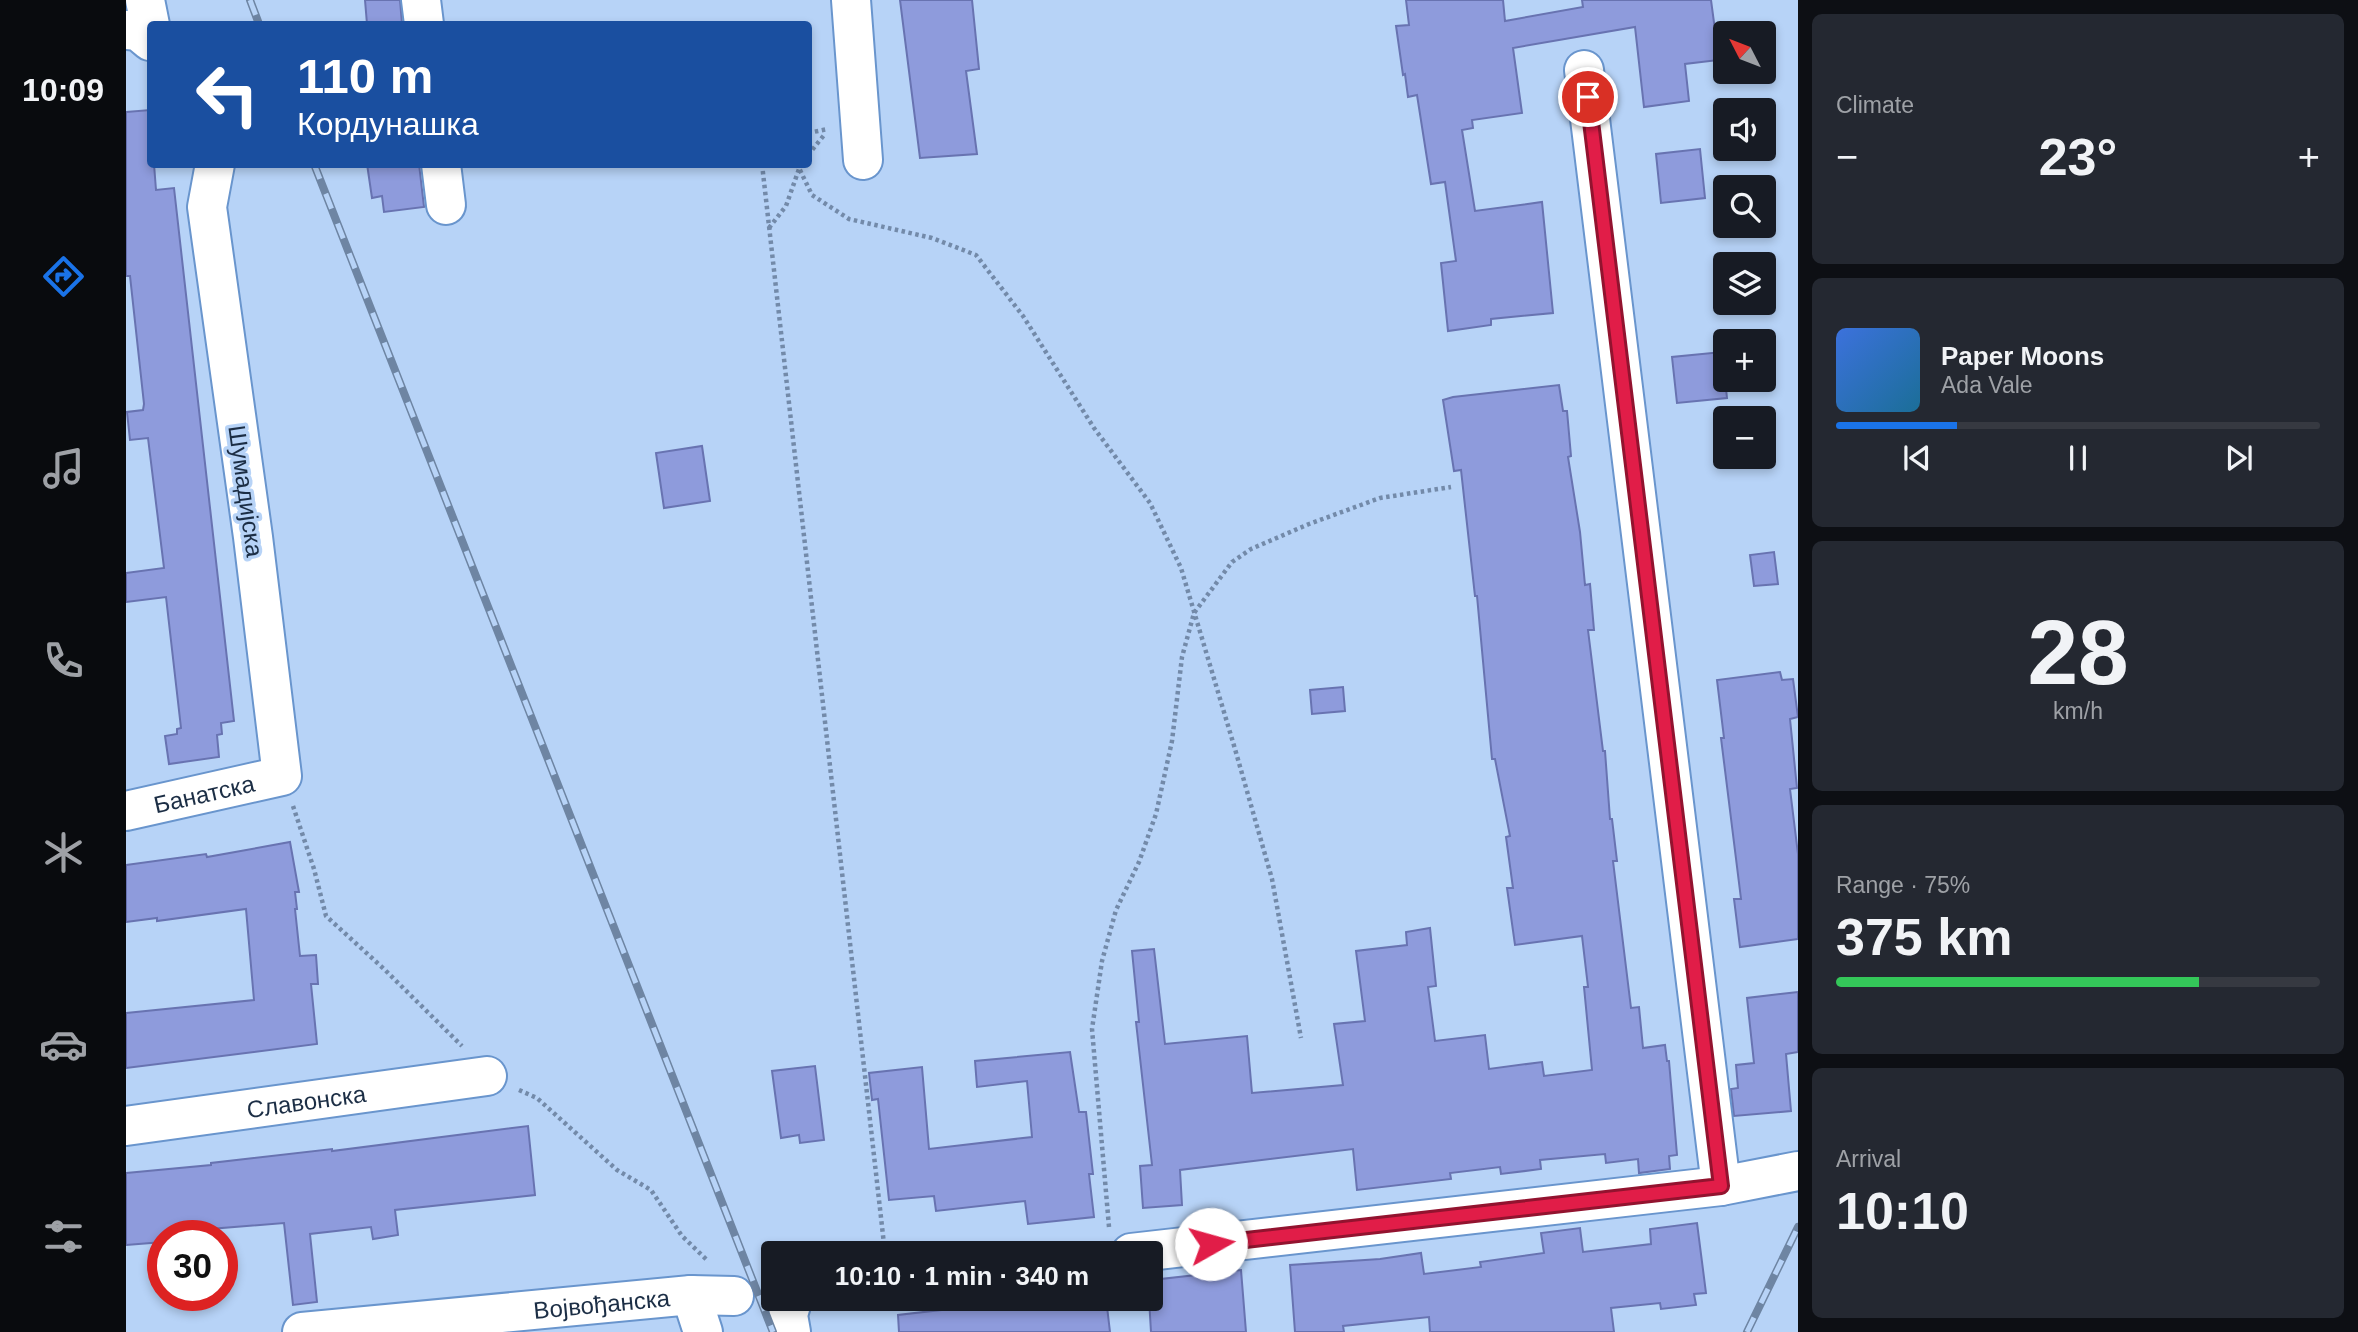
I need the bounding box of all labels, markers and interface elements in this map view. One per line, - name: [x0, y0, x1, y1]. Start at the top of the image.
- north arrow: [1713, 21, 1776, 84]
- map controls: [1713, 21, 1776, 469]
- icon: left: [182, 49, 273, 140]
- text: 110 m: [297, 49, 433, 103]
- pin: [1558, 67, 1618, 127]
- text: 10:09: [22, 72, 104, 108]
- icon: arrive: [1569, 78, 1607, 116]
- text: Climate: [1836, 92, 1914, 118]
- button: sound: [1713, 98, 1776, 161]
- text: Кордунашка: [297, 106, 479, 142]
- text: 23°: [2039, 128, 2117, 186]
- text: −: [1836, 136, 1858, 178]
- text: +: [2298, 136, 2320, 178]
- button: search: [1713, 175, 1776, 238]
- icon: directions: [39, 252, 88, 301]
- button: layers: [1713, 252, 1776, 315]
- button: +: [1713, 329, 1776, 392]
- text: Paper Moons: [1941, 341, 2104, 371]
- text: Ada Vale: [1941, 372, 2033, 398]
- button: −: [1713, 406, 1776, 469]
- street label: Шумадијска: [223, 423, 269, 559]
- icon: previous: [1898, 439, 1936, 477]
- icon: pause: [2059, 439, 2097, 477]
- icon: next: [2220, 439, 2258, 477]
- icon: music: [39, 444, 88, 493]
- text: 28: [2027, 602, 2129, 703]
- icon: phone: [39, 636, 88, 685]
- text: km/h: [2053, 698, 2103, 724]
- street label: Банатска: [151, 769, 258, 818]
- icon: climate: [39, 828, 88, 877]
- text: Range · 75%: [1836, 872, 1970, 898]
- text: 375 km: [1836, 908, 2012, 966]
- icon: car: [39, 1020, 88, 1069]
- street label: Славонска: [245, 1079, 368, 1123]
- text: Arrival: [1836, 1146, 1901, 1172]
- text: 10:10: [1836, 1182, 1969, 1240]
- position arrow: [1174, 1207, 1248, 1281]
- icon: filters: [39, 1212, 88, 1261]
- speed limit sign: 30: [147, 1220, 238, 1311]
- text: 10:10 · 1 min · 340 m: [835, 1261, 1089, 1291]
- street label: Војвођанска: [532, 1284, 672, 1323]

